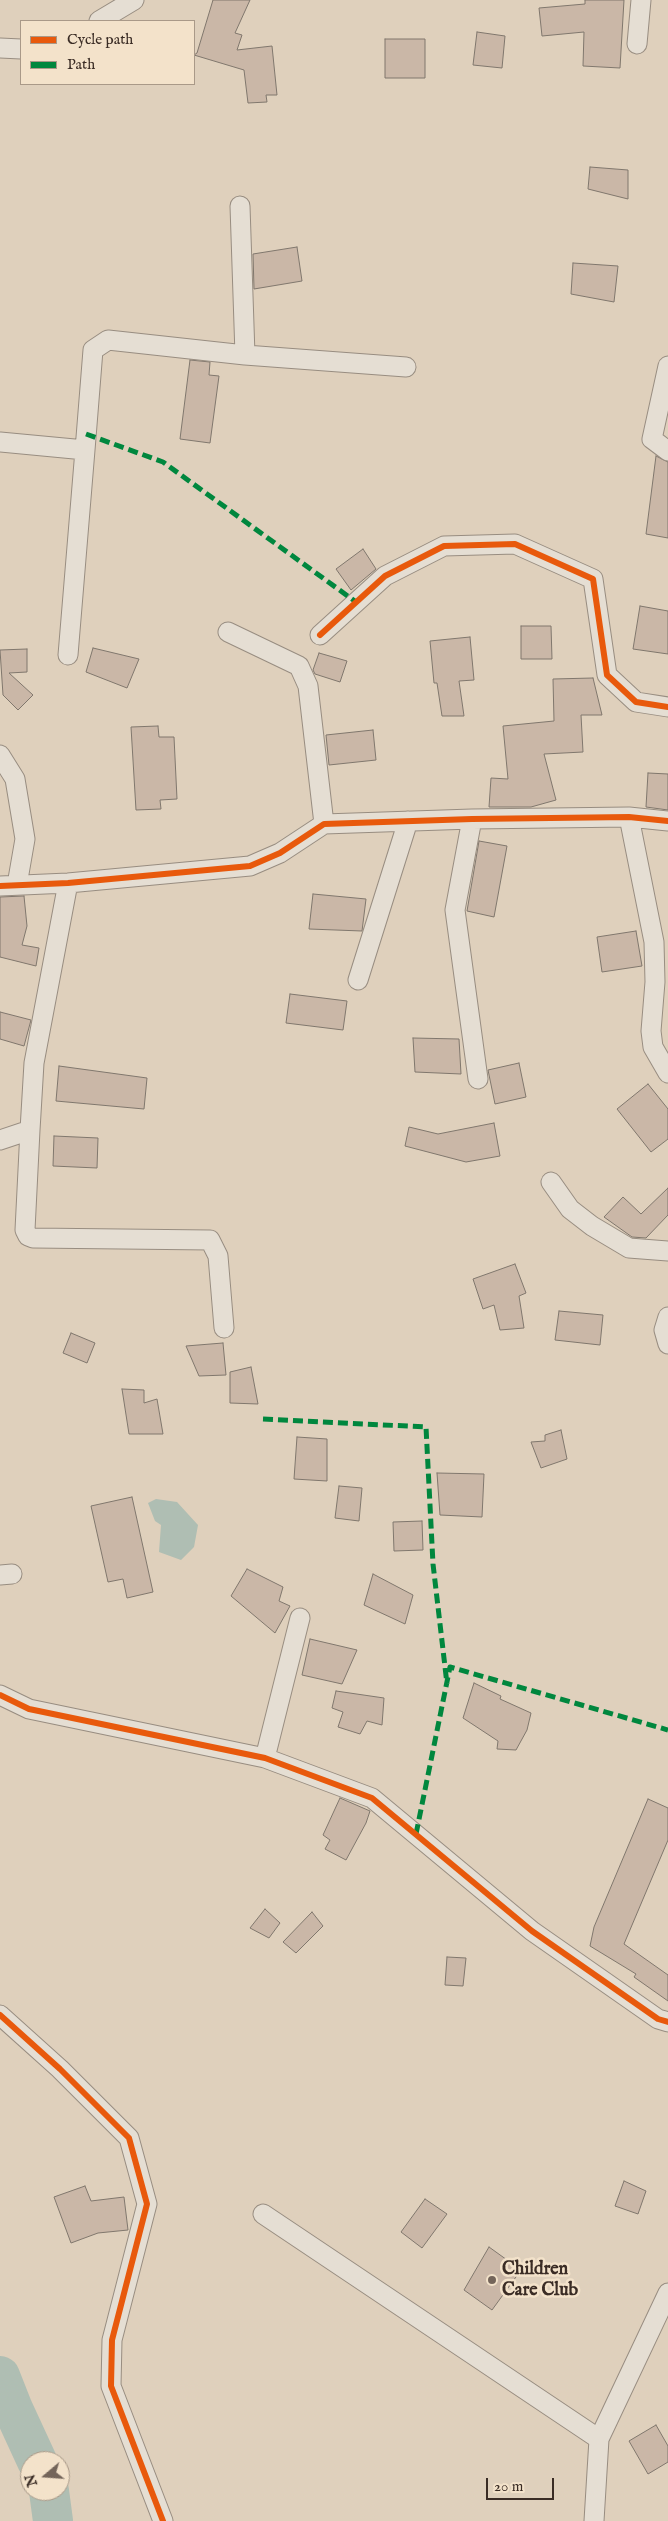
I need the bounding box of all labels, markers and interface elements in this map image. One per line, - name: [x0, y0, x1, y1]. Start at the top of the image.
- legend: [20, 20, 195, 85]
- text: Cycle path: [67, 30, 133, 49]
- text: Path: [67, 55, 95, 74]
- place label: Children Care Club: [502, 2259, 578, 2302]
- marker: Children Care Club: [486, 2274, 498, 2286]
- north arrow: [20, 2451, 70, 2501]
- scale bar: [488, 2468, 556, 2500]
- text: N: [21, 2472, 42, 2489]
- text: 20 m: [494, 2477, 523, 2496]

